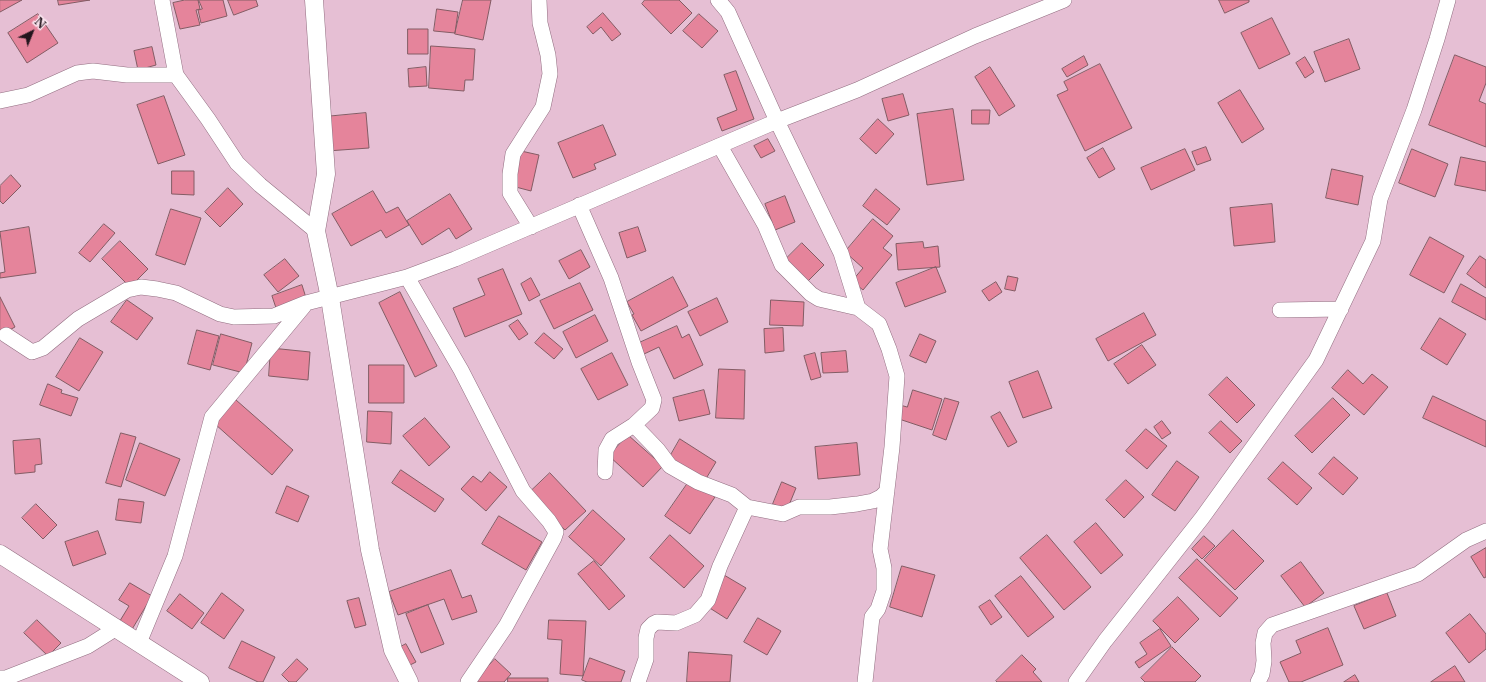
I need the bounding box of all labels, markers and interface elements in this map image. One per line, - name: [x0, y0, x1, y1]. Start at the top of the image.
- north arrow: [12, 12, 52, 52]
- text: N: [32, 15, 49, 32]

